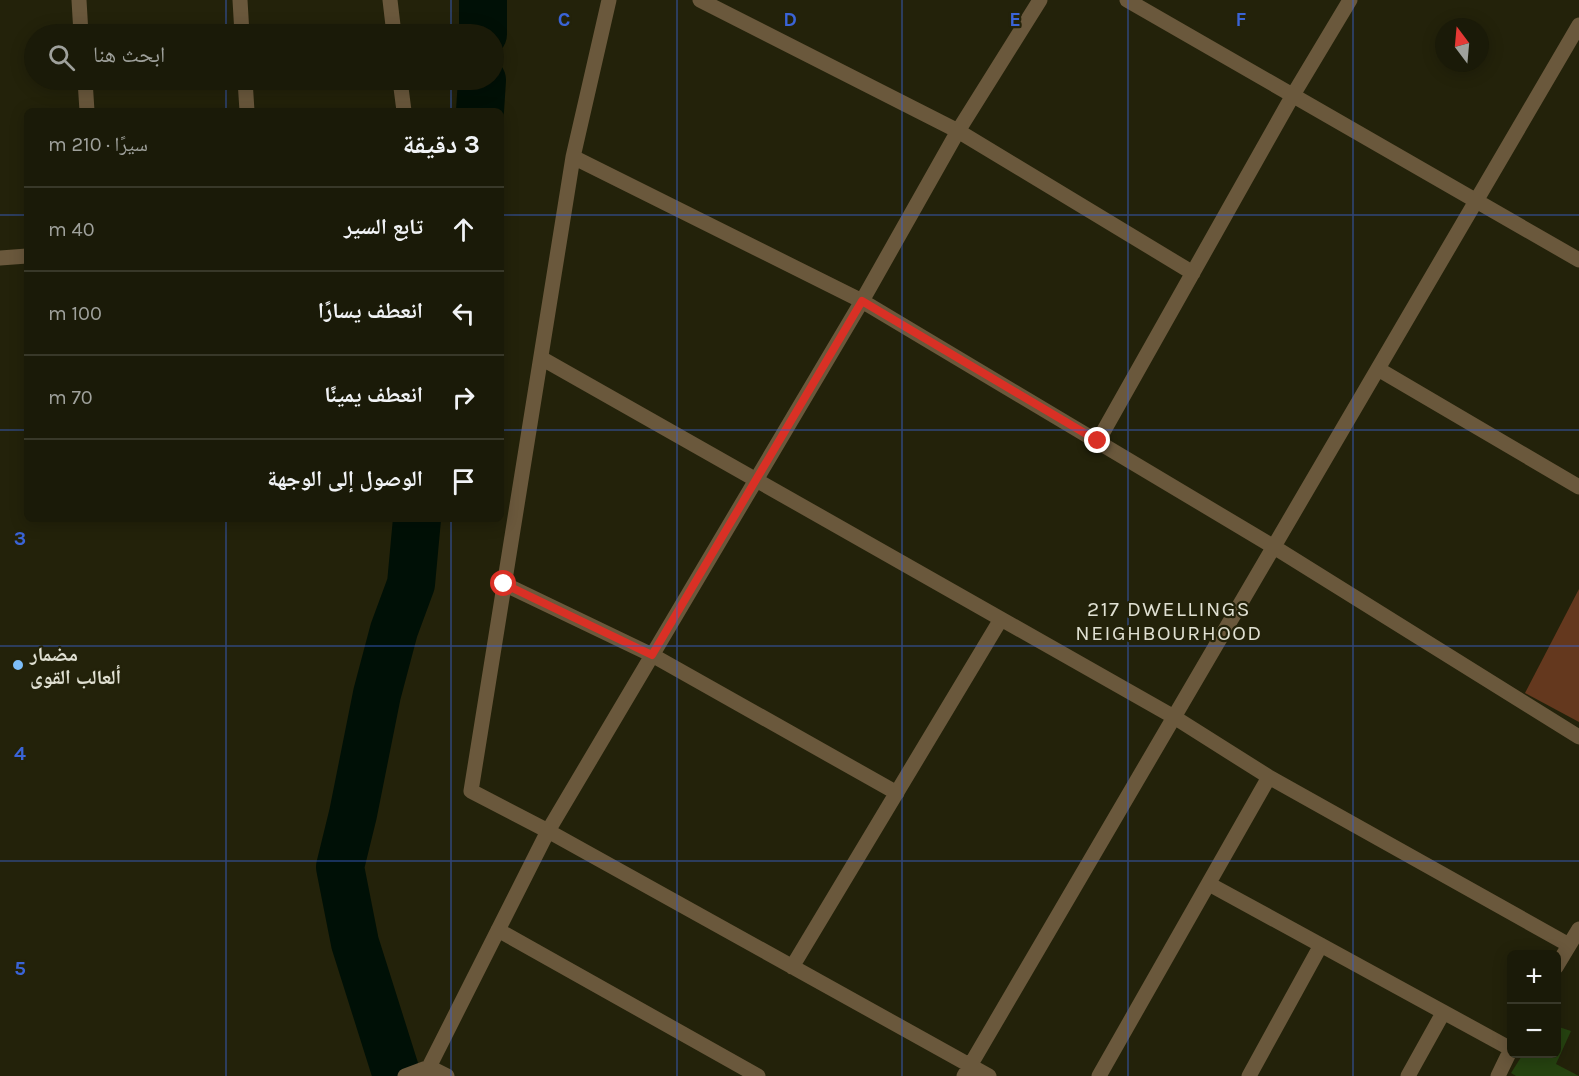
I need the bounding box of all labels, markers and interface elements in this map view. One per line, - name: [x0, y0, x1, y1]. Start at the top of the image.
- text: C: [558, 8, 570, 31]
- text: D: [783, 8, 797, 31]
- text: E: [1009, 8, 1021, 31]
- text: F: [1236, 8, 1247, 31]
- north arrow: [1435, 18, 1489, 72]
- search box: [24, 24, 504, 90]
- icon: search: [45, 41, 78, 74]
- text: ابحث هنا: [93, 42, 165, 68]
- text: 3 دقيقة: [403, 129, 480, 160]
- text: سيرًا · 210 m: [48, 133, 148, 156]
- icon: ahead: [447, 213, 480, 246]
- text: تابع السير: [344, 214, 423, 240]
- text: 40 m: [48, 218, 95, 241]
- icon: left: [447, 297, 480, 330]
- text: انعطف يسارًا: [318, 298, 423, 324]
- text: 100 m: [48, 302, 102, 325]
- icon: right: [447, 381, 480, 414]
- text: انعطف يمينًا: [324, 382, 423, 408]
- text: 70 m: [48, 386, 93, 409]
- route end: [1084, 427, 1110, 453]
- icon: arrive: [447, 465, 480, 498]
- text: الوصول إلى الوجهة: [267, 466, 423, 492]
- text: 3: [14, 527, 26, 550]
- route start: [490, 570, 516, 596]
- district label: 217 DWELLINGS NEIGHBOURHOOD: [1075, 597, 1263, 645]
- place label: مضمار ألعالب القوى: [29, 643, 121, 689]
- marker: مضمار ألعالب القوى: [11, 658, 25, 672]
- text: 4: [14, 742, 26, 765]
- map controls: [1507, 950, 1561, 1058]
- button: +: [1507, 950, 1561, 1004]
- text: 5: [14, 957, 26, 980]
- button: −: [1507, 1004, 1561, 1058]

